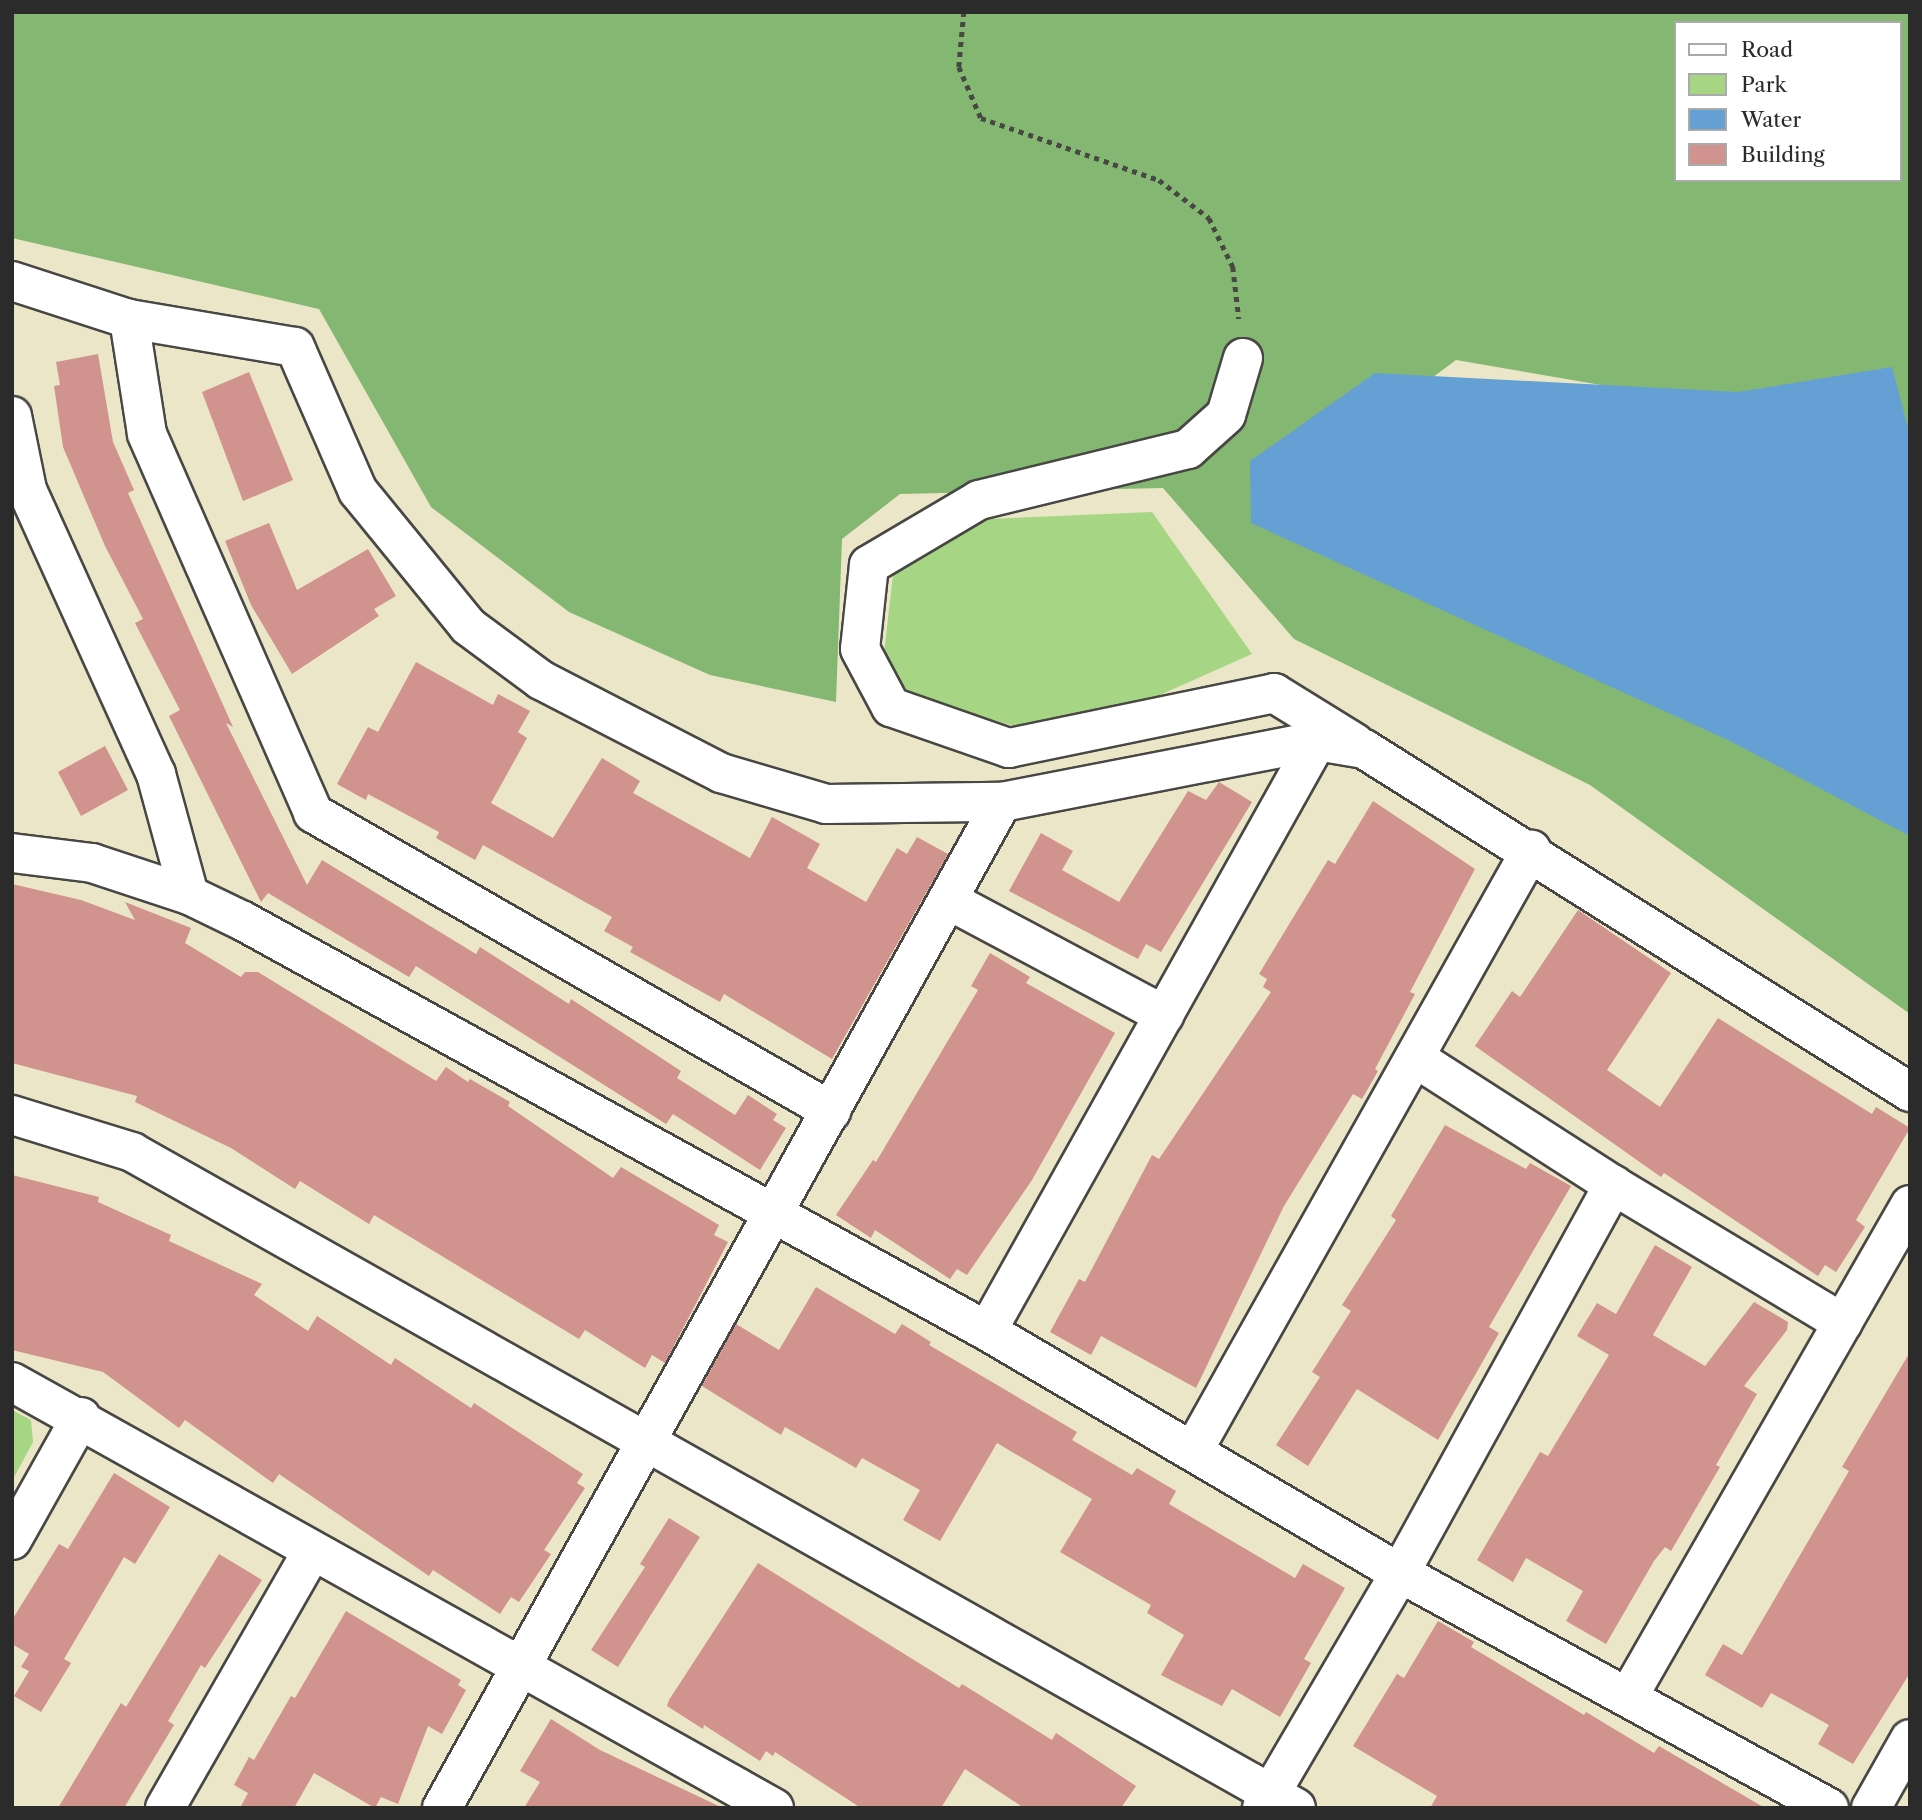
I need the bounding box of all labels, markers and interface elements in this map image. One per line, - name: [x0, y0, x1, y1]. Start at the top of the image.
- legend: [1674, 21, 1901, 182]
- text: Road: [1741, 37, 1793, 62]
- text: Park: [1741, 72, 1787, 97]
- text: Water: [1741, 107, 1801, 132]
- text: Building: [1741, 142, 1825, 167]

